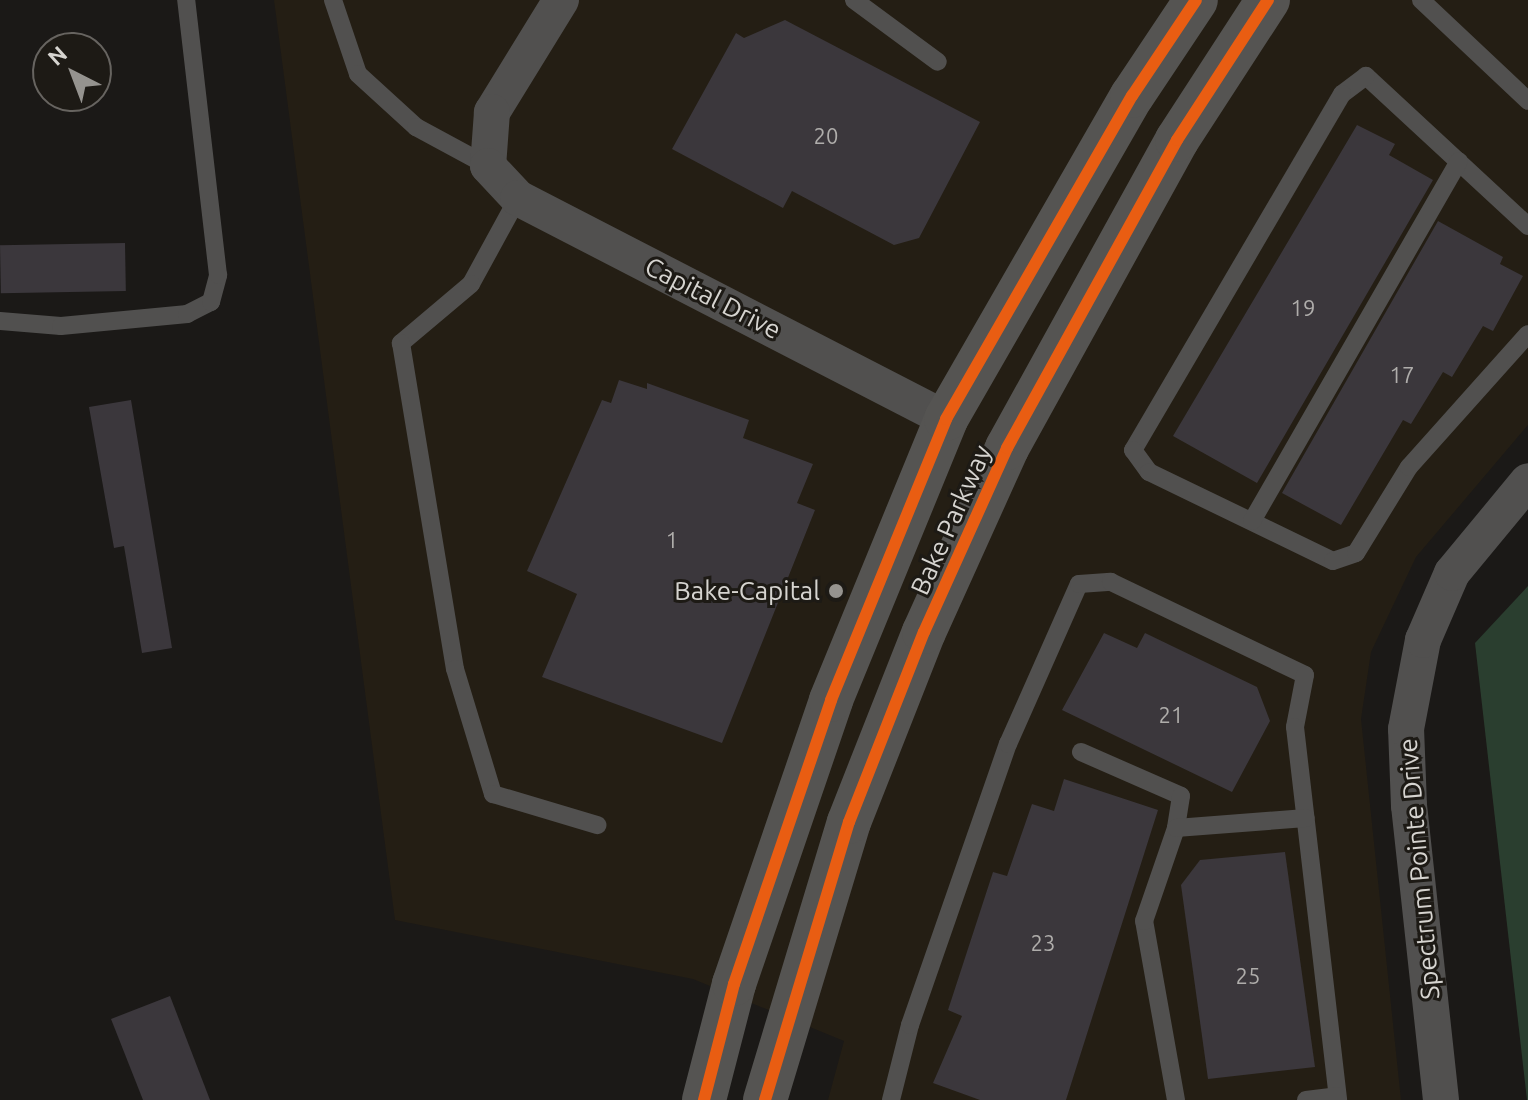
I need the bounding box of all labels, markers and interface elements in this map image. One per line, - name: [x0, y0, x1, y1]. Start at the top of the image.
- north arrow: [32, 32, 112, 112]
- text: N: [42, 41, 71, 70]
- house number: 20: [814, 123, 838, 149]
- street label: Capital Drive: [640, 250, 786, 346]
- house number: 19: [1291, 295, 1315, 321]
- house number: 17: [1390, 362, 1414, 388]
- street label: Bake Parkway: [904, 440, 998, 600]
- house number: 1: [666, 527, 678, 553]
- place label: Bake-Capital: [674, 575, 820, 607]
- marker: Bake-Capital: [827, 582, 845, 600]
- house number: 21: [1159, 702, 1183, 728]
- street label: Spectrum Pointe Drive: [1392, 737, 1446, 1001]
- house number: 23: [1031, 930, 1055, 956]
- house number: 25: [1236, 963, 1260, 989]

